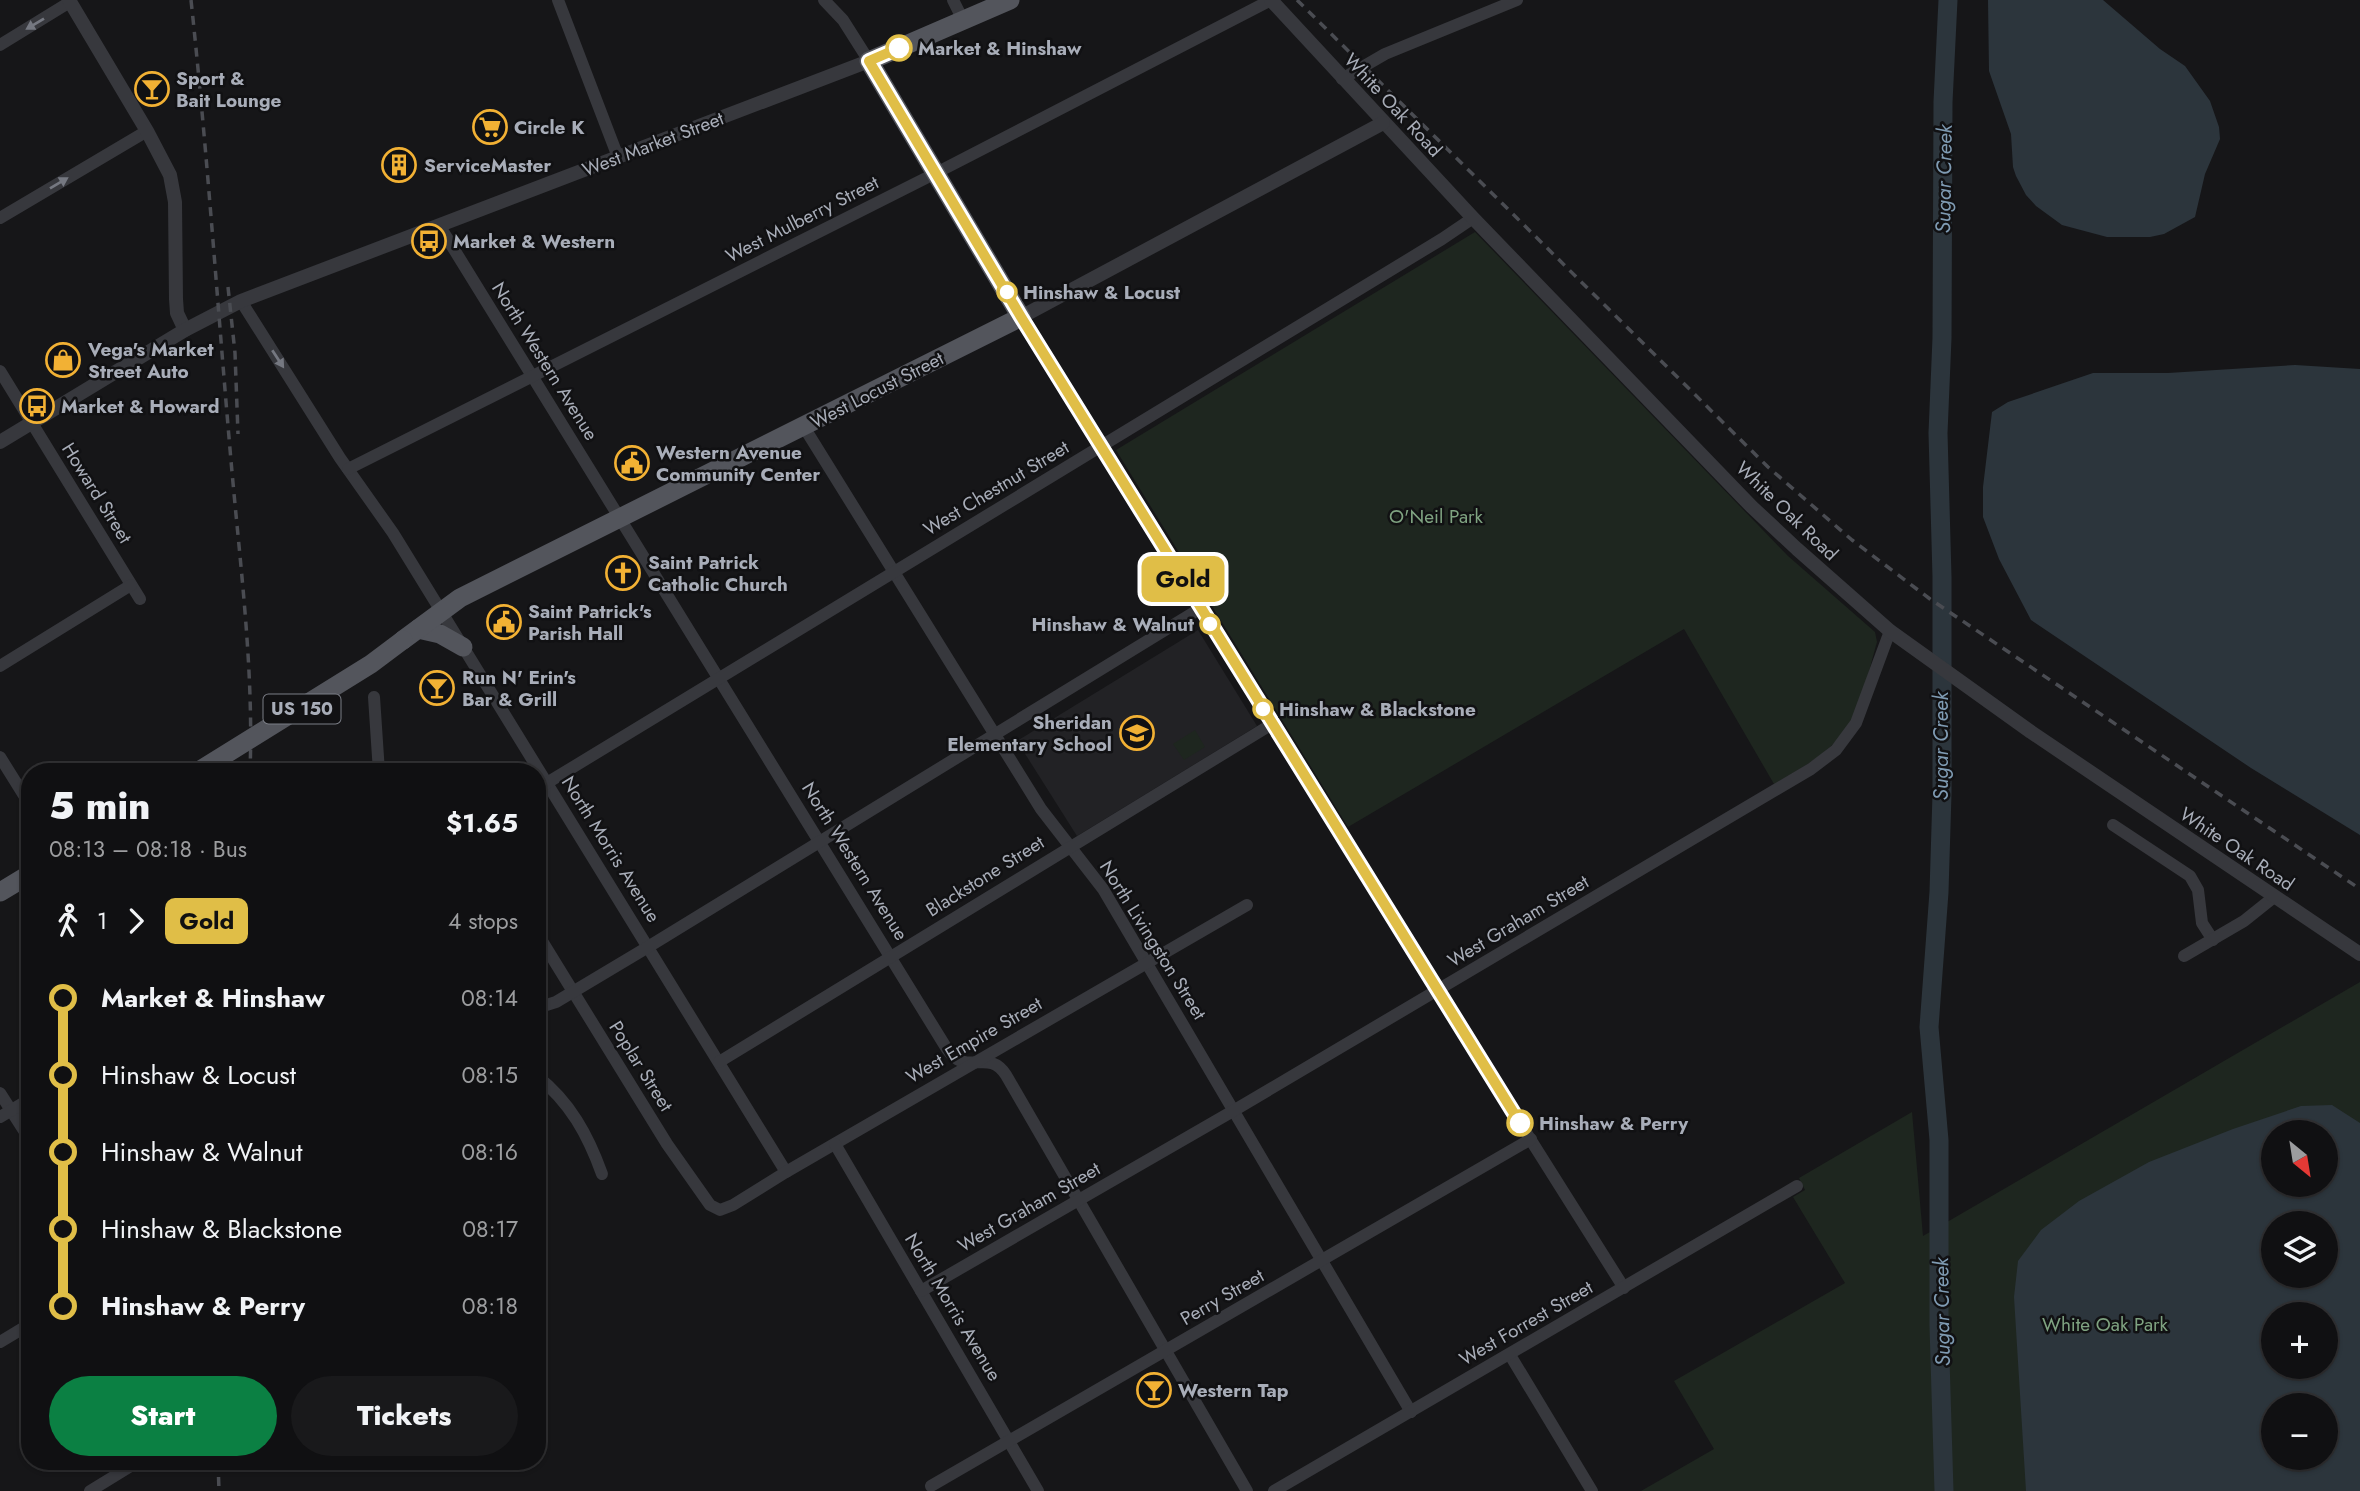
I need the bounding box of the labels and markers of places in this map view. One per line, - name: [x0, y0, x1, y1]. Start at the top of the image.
- marker: Market & Hinshaw: [886, 35, 912, 61]
- place label: Market & Hinshaw: [918, 35, 1082, 62]
- place label: Sport & Bait Lounge: [176, 65, 282, 114]
- bar icon: Sport & Bait Lounge: [133, 70, 171, 108]
- supermarket icon: Circle K: [471, 108, 509, 146]
- place label: Circle K: [514, 114, 585, 141]
- building icon: ServiceMaster: [380, 146, 418, 184]
- place label: ServiceMaster: [424, 152, 551, 179]
- bus stop icon: Market & Western: [410, 222, 448, 260]
- place label: Market & Western: [453, 228, 615, 255]
- place label: Hinshaw & Locust: [1023, 279, 1180, 306]
- marker: Hinshaw & Locust: [997, 282, 1017, 302]
- place label: Vega's Market Street Auto: [87, 336, 213, 385]
- shop icon: Vega's Market Street Auto: [44, 341, 82, 379]
- bus stop icon: Market & Howard: [18, 387, 56, 425]
- place label: Market & Howard: [61, 393, 219, 420]
- place label: Western Avenue Community Center: [656, 439, 820, 488]
- public building icon: Western Avenue Community Center: [613, 444, 651, 482]
- place label: Saint Patrick Catholic Church: [648, 549, 788, 598]
- church icon: Saint Patrick Catholic Church: [604, 554, 642, 592]
- place label: Saint Patrick's Parish Hall: [528, 598, 652, 647]
- public building icon: Saint Patrick's Parish Hall: [485, 603, 523, 641]
- place label: Hinshaw & Walnut: [1032, 611, 1194, 638]
- marker: Hinshaw & Walnut: [1200, 614, 1220, 634]
- place label: Run N' Erin's Bar & Grill: [462, 664, 576, 713]
- bar icon: Run N' Erin's Bar & Grill: [418, 669, 456, 707]
- place label: Hinshaw & Blackstone: [1279, 696, 1476, 723]
- marker: Hinshaw & Blackstone: [1253, 699, 1273, 719]
- place label: Sheridan Elementary School: [947, 709, 1112, 758]
- school or university icon: Sheridan Elementary School: [1118, 714, 1156, 752]
- marker: Hinshaw & Perry: [1507, 1110, 1533, 1136]
- place label: Hinshaw & Perry: [1539, 1110, 1689, 1137]
- bar icon: Western Tap: [1135, 1371, 1173, 1409]
- place label: Western Tap: [1178, 1377, 1289, 1404]

